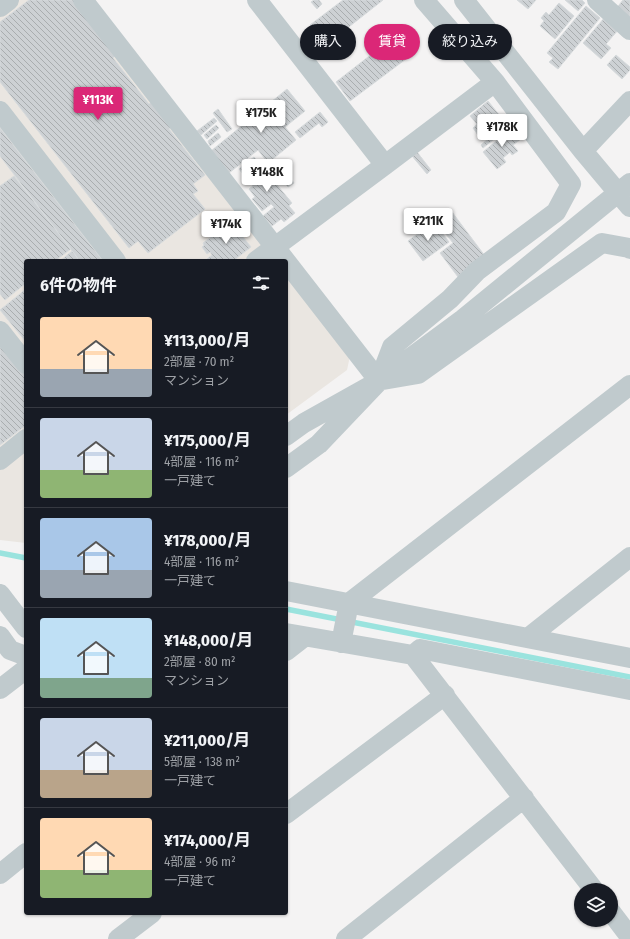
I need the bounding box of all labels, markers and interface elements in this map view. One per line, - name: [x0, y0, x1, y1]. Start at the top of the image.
- chip: 購入: [300, 24, 356, 60]
- chip: 賃貸: [364, 24, 420, 60]
- chip: 絞り込み: [428, 24, 512, 60]
- pin: ¥113K: [70, 87, 126, 121]
- text: ¥113K: [83, 92, 113, 107]
- pin: ¥175K: [233, 100, 289, 134]
- text: ¥175K: [245, 105, 277, 120]
- pin: ¥178K: [474, 114, 530, 148]
- text: ¥178K: [486, 119, 518, 134]
- pin: ¥148K: [239, 159, 295, 193]
- text: ¥148K: [251, 164, 283, 179]
- pin: ¥211K: [400, 208, 456, 242]
- pin: ¥174K: [198, 211, 254, 245]
- text: ¥211K: [413, 213, 443, 228]
- text: ¥174K: [210, 216, 242, 231]
- icon: filters: [250, 272, 272, 294]
- text: 6件の物件: [40, 275, 117, 296]
- text: ¥113,000/月: [164, 330, 251, 351]
- icon: home: [72, 333, 120, 381]
- text: 2部屋 · 70 m²: [164, 354, 234, 369]
- text: マンション: [164, 373, 229, 388]
- text: ¥175,000/月: [164, 430, 251, 451]
- icon: home: [72, 434, 120, 482]
- text: 4部屋 · 116 m²: [164, 454, 239, 469]
- text: 一戸建て: [164, 473, 216, 488]
- text: ¥178,000/月: [164, 530, 252, 551]
- icon: home: [72, 534, 120, 582]
- text: 4部屋 · 116 m²: [164, 554, 239, 569]
- text: 一戸建て: [164, 573, 216, 588]
- text: ¥148,000/月: [164, 630, 254, 651]
- icon: home: [72, 634, 120, 682]
- text: 2部屋 · 80 m²: [164, 654, 236, 669]
- text: マンション: [164, 673, 229, 688]
- text: ¥211,000/月: [164, 730, 251, 751]
- icon: home: [72, 734, 120, 782]
- text: 5部屋 · 138 m²: [164, 754, 240, 769]
- text: 一戸建て: [164, 773, 216, 788]
- text: ¥174,000/月: [164, 830, 251, 851]
- icon: home: [72, 834, 120, 882]
- text: 4部屋 · 96 m²: [164, 854, 236, 869]
- text: 一戸建て: [164, 873, 216, 888]
- map controls: [574, 883, 618, 927]
- button: layers: [574, 883, 618, 927]

